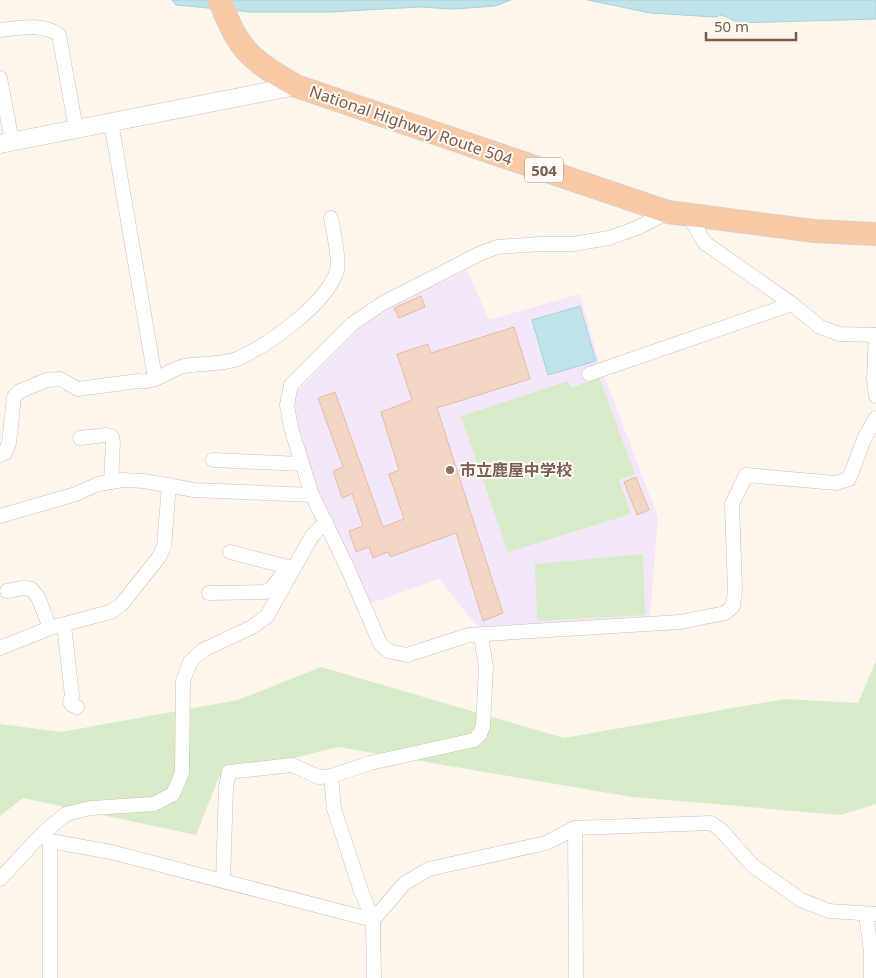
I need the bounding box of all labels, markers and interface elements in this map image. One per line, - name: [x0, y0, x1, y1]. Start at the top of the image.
- scale bar: [706, 10, 796, 42]
- text: 50 m: [714, 16, 749, 36]
- street label: National Highway Route 504: [307, 80, 515, 170]
- road number: 504: [525, 158, 563, 182]
- place label: 市立鹿屋中学校: [460, 459, 572, 481]
- marker: 市立鹿屋中学校: [444, 464, 456, 476]

